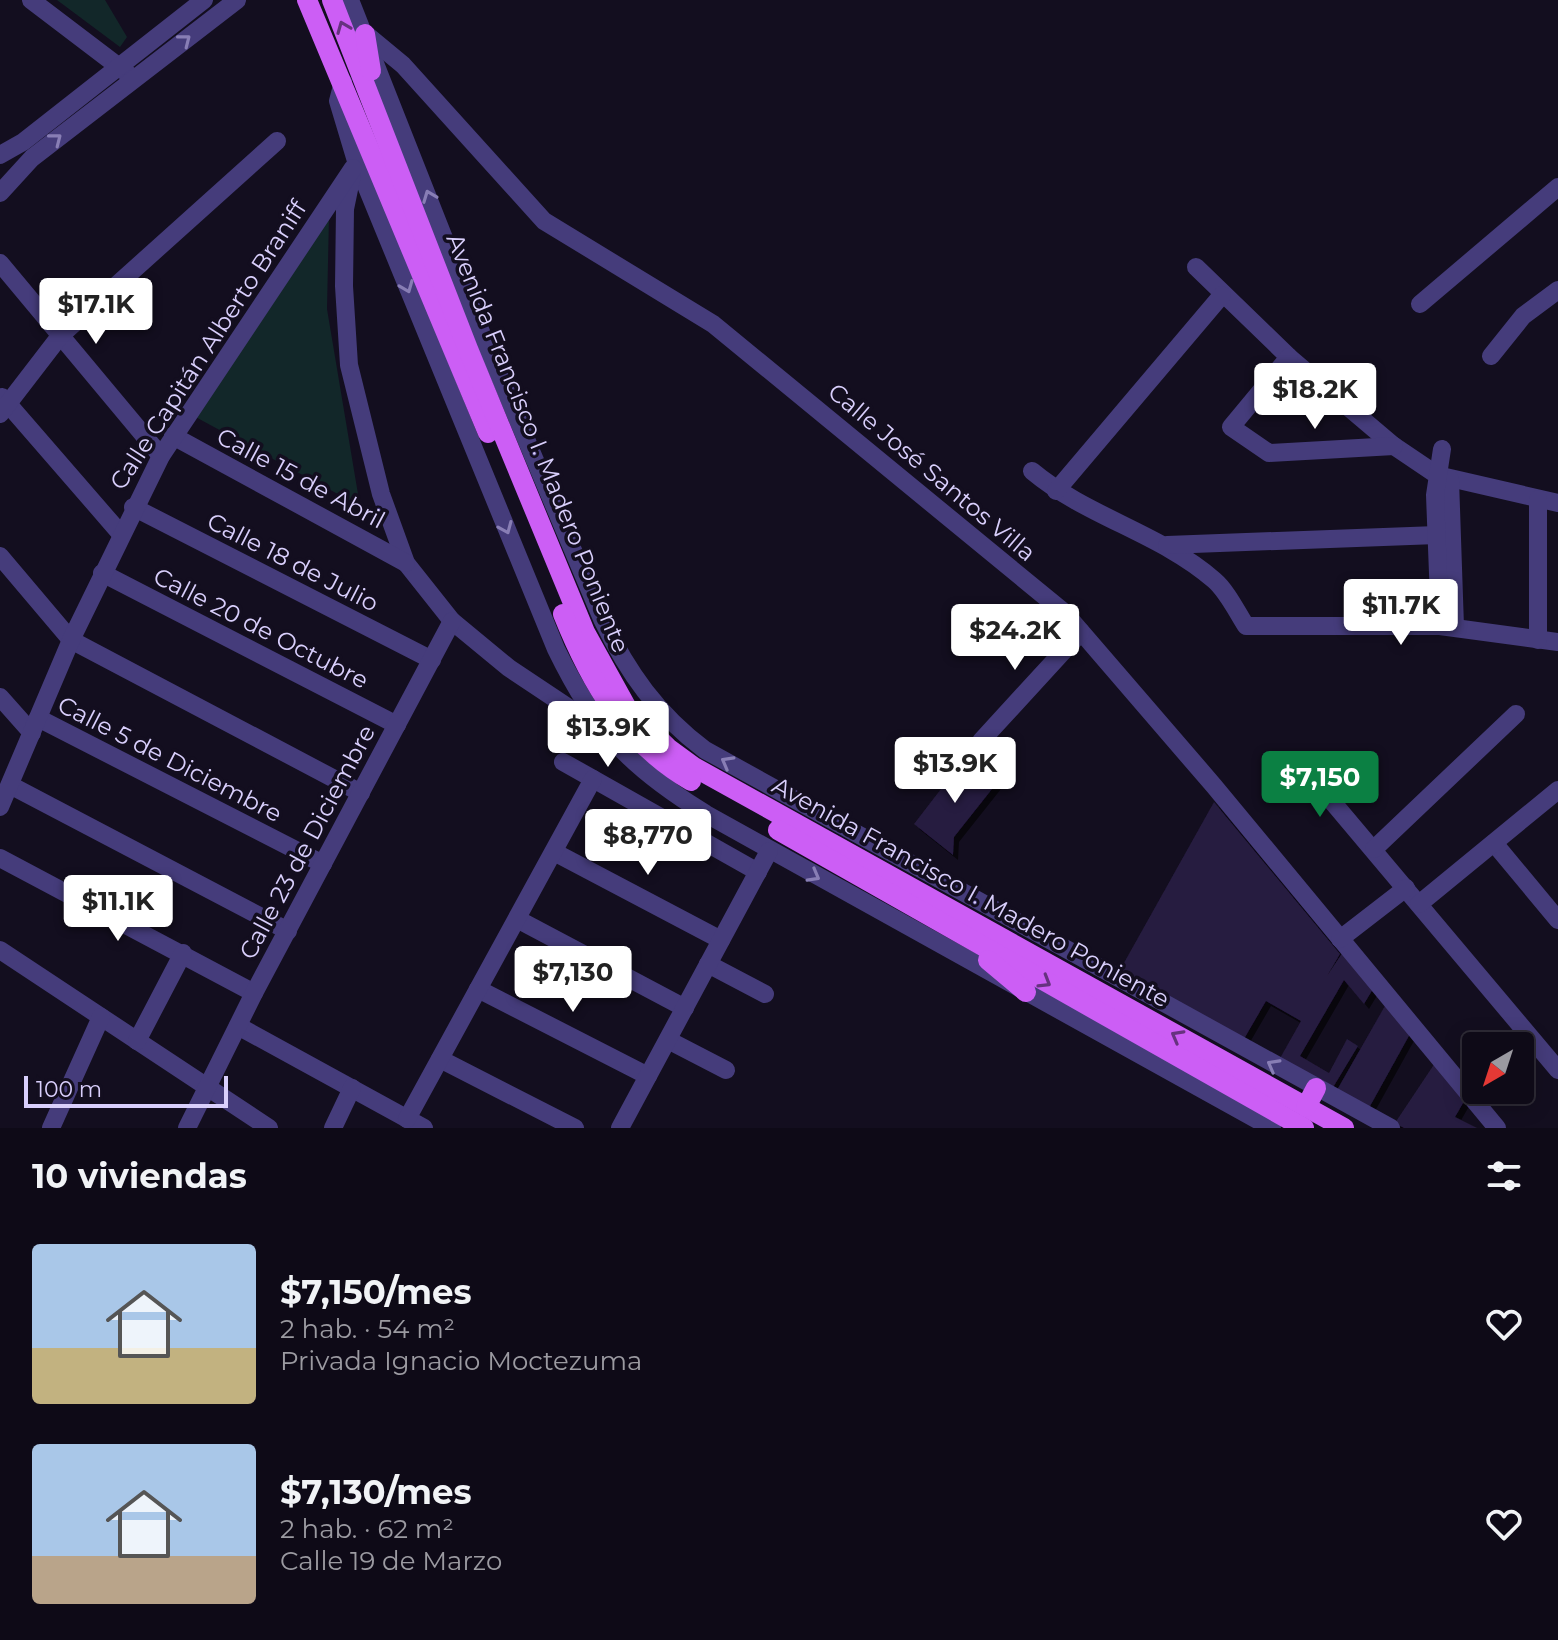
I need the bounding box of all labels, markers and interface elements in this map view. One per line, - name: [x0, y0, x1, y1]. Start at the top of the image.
- one-way arrow: [337, 21, 353, 35]
- one-way arrow: [176, 35, 191, 49]
- one-way arrow: [47, 135, 62, 149]
- one-way arrow: [422, 190, 439, 204]
- street label: Calle Capitán Alberto Braniff: [103, 194, 313, 495]
- street label: Avenida Francisco I. Madero Poniente: [440, 229, 636, 657]
- pin: $17.1K: [31, 278, 161, 346]
- one-way arrow: [397, 279, 413, 293]
- text: $17.1K: [57, 288, 135, 320]
- pin: $18.2K: [1250, 363, 1380, 431]
- text: $18.2K: [1272, 373, 1358, 405]
- street label: Calle José Santos Villa: [822, 377, 1042, 567]
- street label: Calle 15 de Abril: [212, 422, 390, 534]
- street label: Calle 18 de Julio: [203, 506, 383, 618]
- one-way arrow: [496, 520, 512, 534]
- street label: Calle 20 de Octubre: [149, 561, 373, 695]
- pin: $11.7K: [1336, 579, 1466, 647]
- text: $11.7K: [1362, 589, 1440, 621]
- pin: $24.2K: [950, 604, 1080, 672]
- text: $24.2K: [969, 614, 1061, 646]
- street label: Calle 5 de Diciembre: [53, 690, 287, 828]
- pin: $13.9K: [543, 701, 673, 769]
- text: $13.9K: [566, 711, 650, 743]
- street label: Calle 23 de Diciembre: [233, 720, 381, 964]
- pin: $13.9K: [890, 737, 1020, 805]
- text: $13.9K: [913, 747, 997, 779]
- pin: $7,150: [1255, 751, 1385, 819]
- one-way arrow: [722, 756, 736, 772]
- text: $7,150: [1280, 761, 1360, 793]
- street label: Avenida Francisco I. Madero Poniente: [767, 770, 1175, 1014]
- pin: $8,770: [583, 809, 713, 877]
- text: $8,770: [603, 819, 693, 851]
- one-way arrow: [806, 866, 820, 881]
- pin: $11.1K: [53, 875, 183, 943]
- text: $11.1K: [82, 885, 154, 917]
- pin: $7,130: [508, 946, 638, 1014]
- text: $7,130: [533, 956, 613, 988]
- one-way arrow: [1036, 972, 1051, 988]
- one-way arrow: [1172, 1030, 1186, 1046]
- north arrow: [1462, 1032, 1534, 1104]
- map controls: [1462, 1032, 1534, 1104]
- one-way arrow: [1267, 1059, 1281, 1074]
- scale bar: [24, 1072, 228, 1108]
- text: 100 m: [36, 1076, 102, 1103]
- icon: filters: [1482, 1154, 1526, 1198]
- text: 10 viviendas: [32, 1155, 247, 1197]
- text: $7,150/mes: [280, 1271, 472, 1313]
- icon: home: [96, 1276, 192, 1372]
- icon: heart: [1482, 1302, 1526, 1346]
- text: 2 hab. · 54 m²: [280, 1313, 455, 1345]
- text: Privada Ignacio Moctezuma: [280, 1345, 642, 1377]
- text: $7,130/mes: [280, 1471, 471, 1513]
- icon: home: [96, 1476, 192, 1572]
- icon: heart: [1482, 1502, 1526, 1546]
- text: 2 hab. · 62 m²: [280, 1513, 454, 1545]
- text: Calle 19 de Marzo: [280, 1545, 502, 1577]

